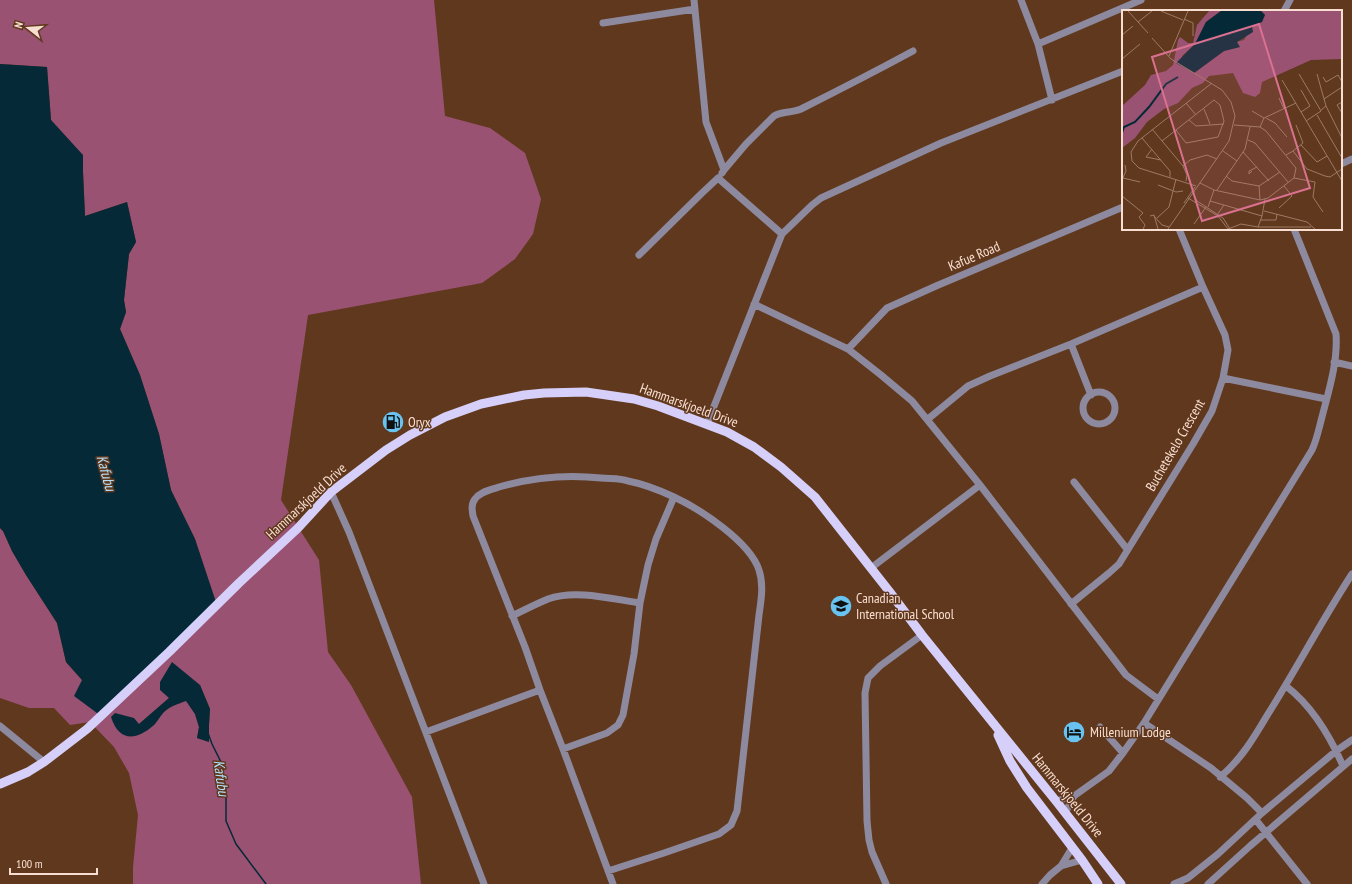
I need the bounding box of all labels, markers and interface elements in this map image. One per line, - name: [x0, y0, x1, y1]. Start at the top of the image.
- north arrow: [8, 8, 48, 48]
- inset map: [1122, 10, 1342, 230]
- text: N: [11, 20, 26, 30]
- street label: Kafue Road: [945, 237, 1003, 275]
- street label: Hammarskjoeld Drive: [637, 379, 741, 431]
- street label: Buchetekelo Crescent: [1141, 396, 1209, 494]
- fuel station icon: Oryx: [380, 409, 406, 435]
- place label: Oryx: [408, 413, 431, 431]
- water label: Kafubu: [93, 453, 121, 494]
- street label: Hammarskjoeld Drive: [262, 459, 350, 543]
- place label: Canadian International School: [856, 589, 955, 623]
- school or university icon: Canadian International School: [828, 593, 854, 619]
- hotel icon: Millenium Lodge: [1061, 719, 1087, 745]
- place label: Millenium Lodge: [1090, 723, 1171, 741]
- street label: Hammarskjoeld Drive: [1028, 749, 1108, 841]
- water label: Kafubu: [210, 759, 234, 799]
- scale bar: [10, 850, 97, 876]
- text: 100 m: [16, 856, 43, 871]

